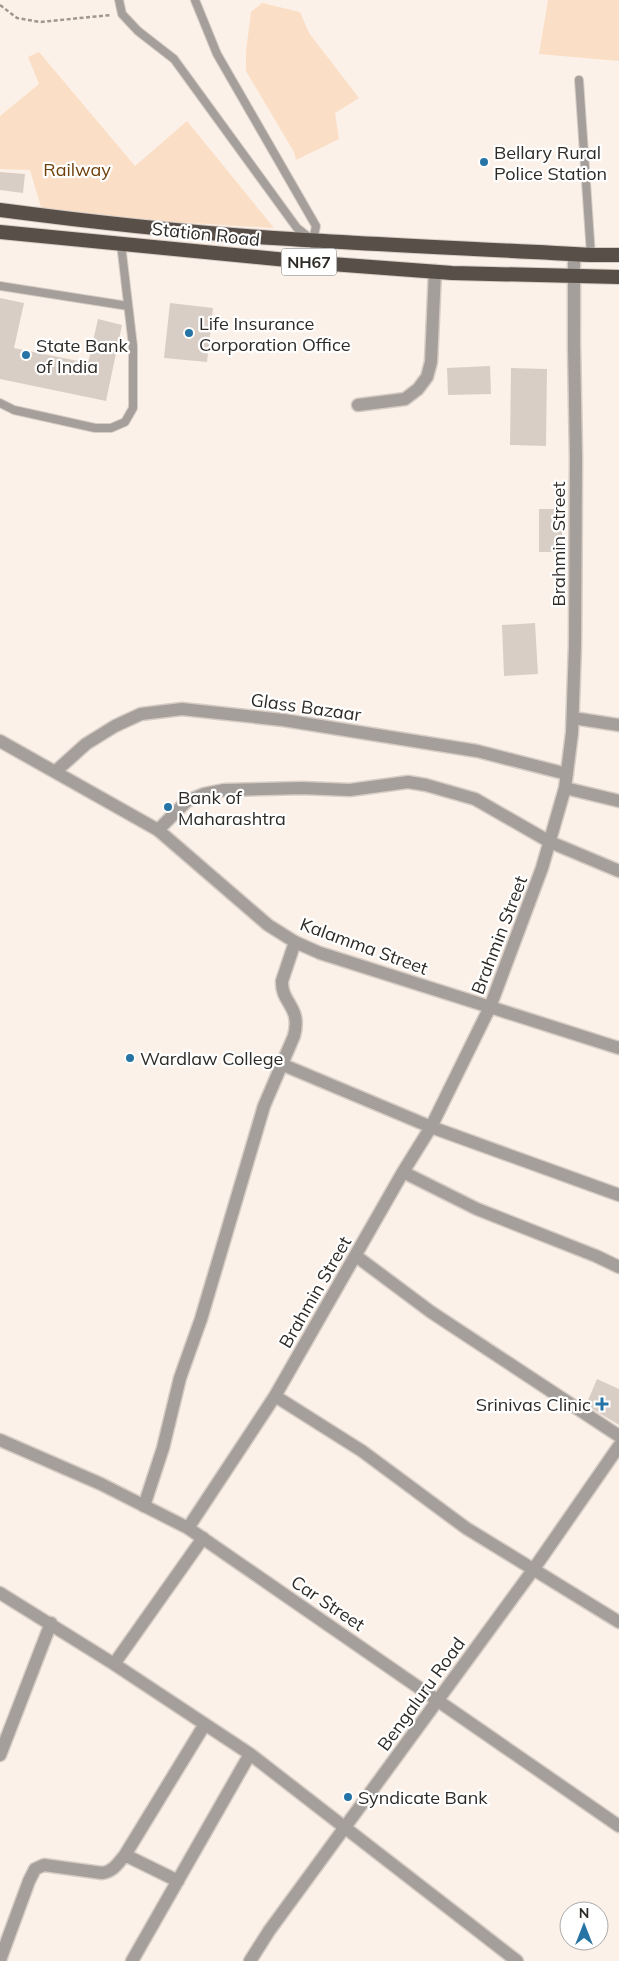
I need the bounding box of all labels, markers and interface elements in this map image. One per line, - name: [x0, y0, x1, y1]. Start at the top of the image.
- place label: Bellary Rural Police Station: [494, 141, 607, 185]
- marker: Bellary Rural Police Station: [478, 156, 490, 168]
- park label: Railway: [43, 158, 111, 181]
- street label: Station Road: [151, 217, 261, 251]
- road number: NH67: [282, 248, 336, 276]
- place label: Life Insurance Corporation Office: [199, 312, 350, 356]
- marker: Life Insurance Corporation Office: [183, 327, 195, 339]
- place label: State Bank of India: [36, 334, 129, 378]
- marker: State Bank of India: [20, 349, 32, 361]
- street label: Brahmin Street: [547, 481, 570, 607]
- street label: Glass Bazaar: [249, 688, 363, 726]
- place label: Bank of Maharashtra: [178, 786, 286, 830]
- marker: Bank of Maharashtra: [162, 801, 174, 813]
- street label: Brahmin Street: [466, 872, 532, 998]
- street label: Kalamma Street: [297, 912, 431, 980]
- place label: Wardlaw College: [140, 1047, 283, 1070]
- marker: Wardlaw College: [124, 1052, 136, 1064]
- street label: Brahmin Street: [274, 1232, 356, 1352]
- place label: Srinivas Clinic: [476, 1393, 591, 1416]
- marker: Srinivas Clinic: [595, 1397, 609, 1411]
- street label: Car Street: [287, 1570, 369, 1636]
- street label: Bengaluru Road: [372, 1633, 470, 1755]
- place label: Syndicate Bank: [358, 1786, 488, 1809]
- marker: Syndicate Bank: [342, 1791, 354, 1803]
- north arrow: [559, 1901, 609, 1951]
- text: N: [579, 1904, 589, 1922]

